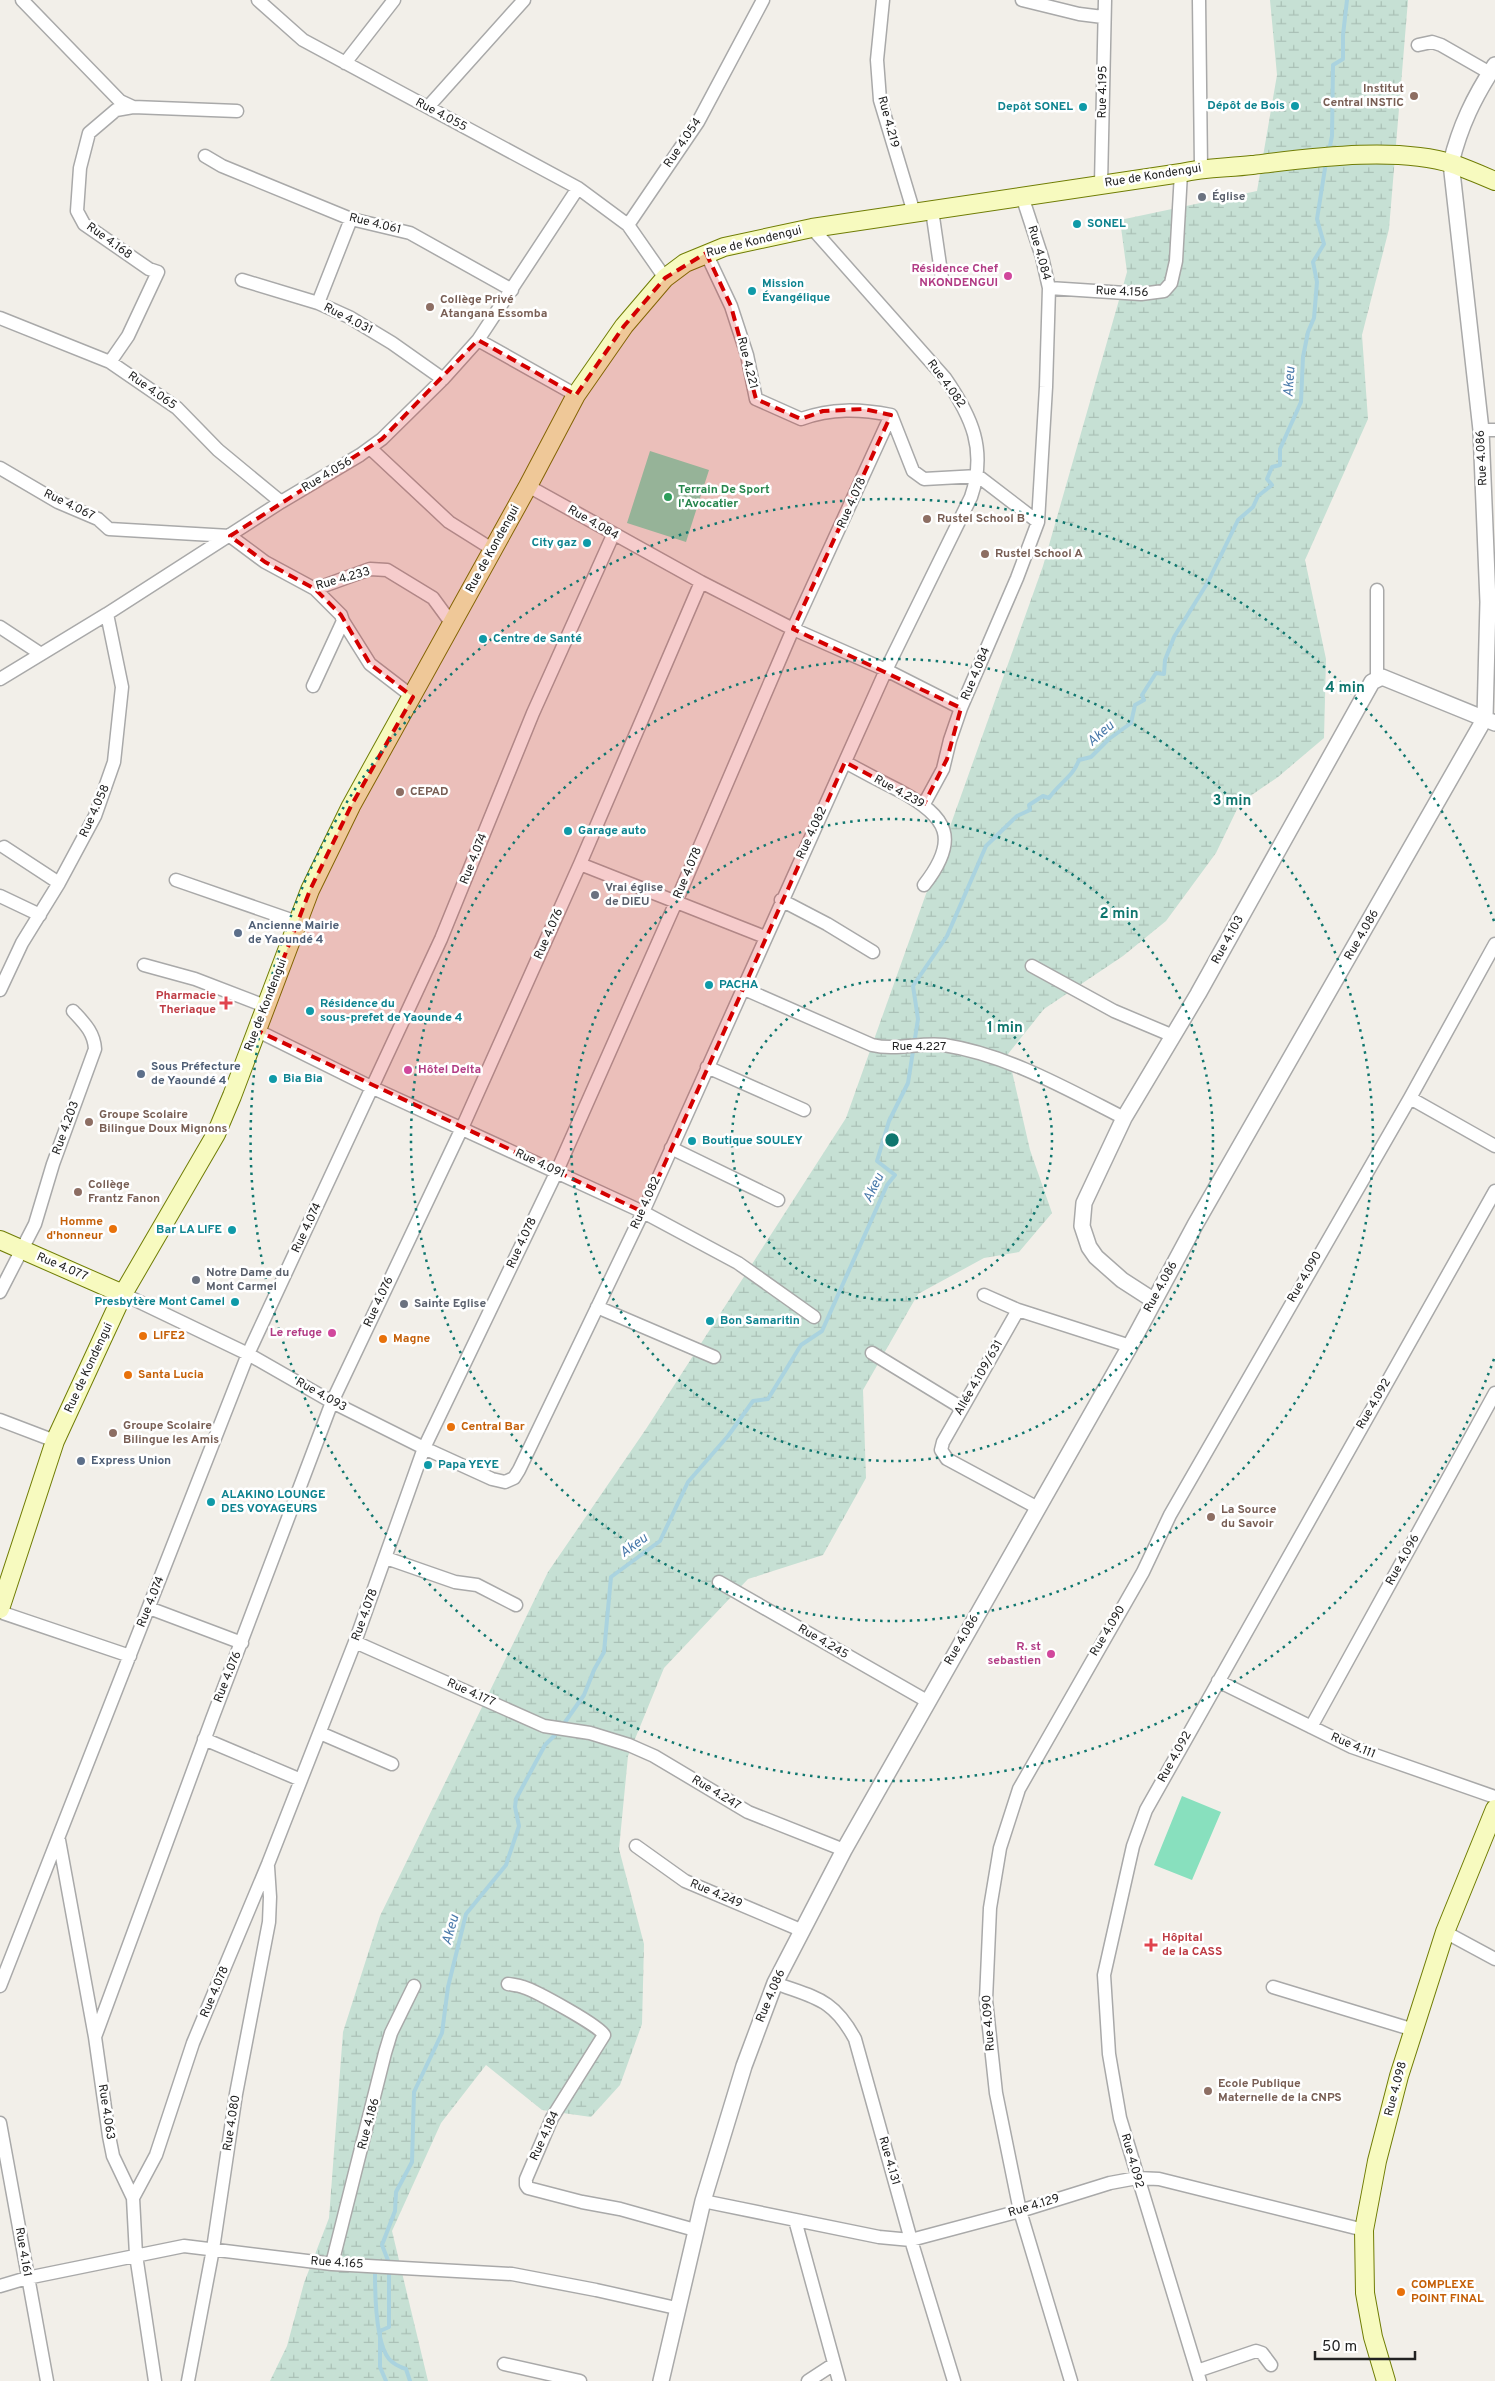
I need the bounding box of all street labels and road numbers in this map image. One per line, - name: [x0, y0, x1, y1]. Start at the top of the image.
- street label: Rue 4.195: [1095, 65, 1111, 119]
- street label: Rue 4.219: [873, 94, 903, 150]
- street label: Rue 4.055: [412, 95, 470, 135]
- street label: Rue 4.054: [661, 115, 705, 171]
- street label: Rue de Kondengui: [1103, 160, 1203, 192]
- street label: Rue 4.061: [347, 210, 403, 238]
- street label: Rue 4.168: [83, 219, 135, 263]
- street label: Rue de Kondengui: [705, 222, 803, 262]
- street label: Rue 4.084: [1024, 224, 1054, 282]
- street label: Rue 4.156: [1095, 283, 1149, 301]
- street label: Rue 4.031: [321, 300, 375, 338]
- street label: Rue 4.221: [733, 335, 761, 391]
- street label: Rue 4.082: [923, 357, 969, 411]
- street label: Rue 4.065: [124, 368, 180, 414]
- street label: Rue 4.086: [1473, 430, 1491, 486]
- street label: Rue 4.056: [299, 454, 355, 496]
- street label: Rue 4.078: [834, 475, 870, 531]
- street label: Rue 4.067: [41, 486, 97, 524]
- street label: Rue de Kondengui: [462, 502, 524, 596]
- street label: Rue 4.084: [565, 502, 621, 544]
- street label: Rue 4.233: [314, 564, 372, 594]
- street label: Rue 4.084: [958, 645, 994, 703]
- street label: Rue 4.239: [871, 772, 927, 812]
- street label: Rue 4.058: [76, 782, 114, 840]
- street label: Rue 4.082: [793, 804, 831, 862]
- street label: Rue 4.074: [457, 831, 491, 887]
- street label: Rue 4.078: [670, 845, 706, 901]
- street label: Rue 4.076: [531, 906, 567, 962]
- street label: Rue 4.086: [1341, 907, 1383, 963]
- street label: Rue 4.103: [1208, 913, 1248, 967]
- street label: Rue de Kondengui: [241, 956, 291, 1054]
- street label: Rue 4.227: [892, 1039, 946, 1055]
- street label: Rue 4.203: [49, 1099, 83, 1157]
- street label: Rue 4.091: [512, 1145, 568, 1183]
- street label: Rue 4.082: [627, 1174, 665, 1232]
- street label: Rue 4.074: [288, 1200, 326, 1256]
- street label: Rue 4.078: [503, 1215, 541, 1271]
- street label: Rue 4.077: [34, 1249, 90, 1285]
- street label: Rue 4.090: [1284, 1249, 1326, 1305]
- street label: Rue 4.086: [1140, 1259, 1182, 1315]
- street label: Rue 4.076: [360, 1274, 398, 1330]
- street label: Rue de Kondengui: [61, 1320, 117, 1416]
- street label: Allée 4.109/631: [951, 1337, 1007, 1419]
- street label: Rue 4.093: [293, 1374, 349, 1416]
- street label: Rue 4.092: [1353, 1376, 1395, 1432]
- street label: Rue 4.096: [1382, 1532, 1424, 1588]
- street label: Rue 4.074: [134, 1574, 168, 1630]
- street label: Rue 4.078: [348, 1587, 382, 1643]
- street label: Rue 4.090: [1087, 1603, 1129, 1659]
- street label: Rue 4.086: [941, 1612, 983, 1668]
- street label: Rue 4.245: [795, 1621, 851, 1663]
- street label: Rue 4.076: [210, 1649, 246, 1705]
- street label: Rue 4.177: [444, 1675, 498, 1711]
- street label: Rue 4.092: [1154, 1729, 1196, 1785]
- street label: Rue 4.111: [1328, 1729, 1378, 1763]
- street label: Rue 4.247: [688, 1772, 744, 1814]
- street label: Rue 4.249: [687, 1876, 745, 1912]
- street label: Rue 4.078: [197, 1964, 233, 2020]
- street label: Rue 4.086: [753, 1967, 789, 2025]
- street label: Rue 4.090: [979, 1994, 999, 2052]
- street label: Rue 4.098: [1381, 2060, 1411, 2118]
- street label: Rue 4.063: [94, 2083, 118, 2141]
- street label: Rue 4.080: [220, 2094, 244, 2152]
- street label: Rue 4.186: [354, 2096, 384, 2152]
- street label: Rue 4.184: [527, 2109, 563, 2163]
- street label: Rue 4.092: [1117, 2132, 1147, 2190]
- street label: Rue 4.131: [874, 2135, 904, 2187]
- street label: Rue 4.129: [1006, 2191, 1062, 2221]
- street label: Rue 4.161: [11, 2226, 35, 2278]
- street label: Rue 4.165: [310, 2253, 364, 2273]

